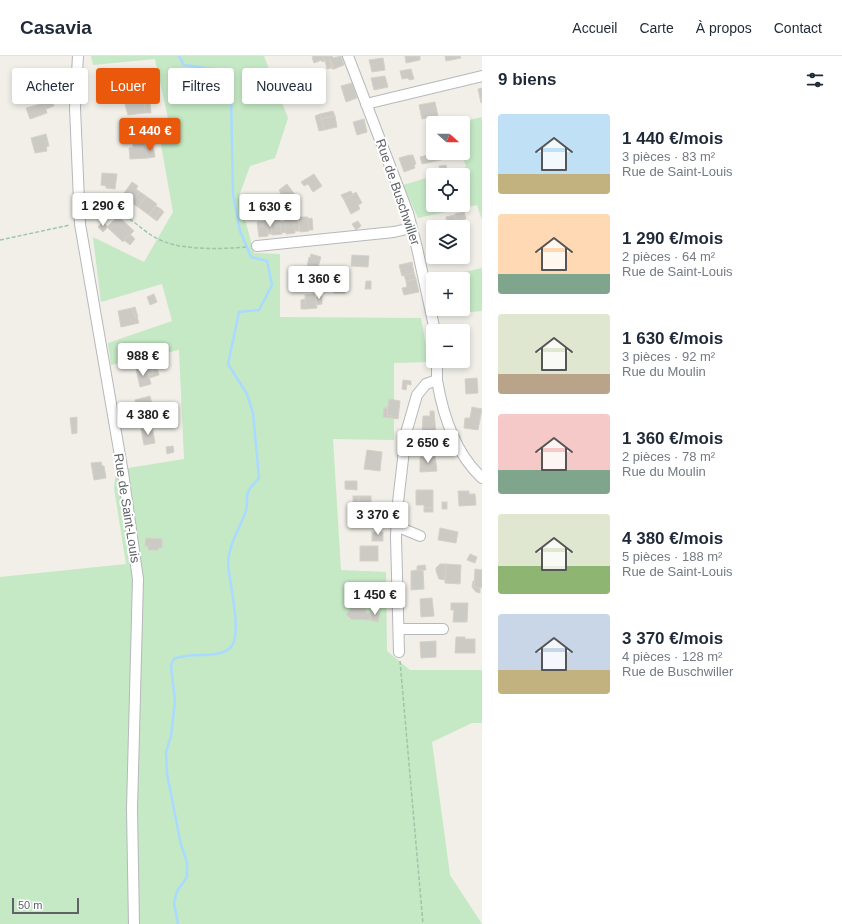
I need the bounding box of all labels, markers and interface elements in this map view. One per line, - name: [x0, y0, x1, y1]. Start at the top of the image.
- text: Casavia: [20, 17, 92, 38]
- text: Accueil: [572, 20, 617, 36]
- text: Carte: [639, 20, 674, 36]
- text: À propos: [696, 20, 752, 36]
- text: Contact: [774, 20, 822, 36]
- chip: Acheter: [12, 68, 88, 104]
- chip: Louer: [96, 68, 160, 104]
- chip: Filtres: [168, 68, 234, 104]
- chip: Nouveau: [242, 68, 326, 104]
- icon: filters: [804, 69, 826, 91]
- text: 9 biens: [498, 70, 557, 89]
- north arrow: [426, 116, 470, 160]
- map controls: [426, 116, 470, 368]
- pin: 1 440 €: [113, 118, 187, 152]
- text: 1 440 €: [128, 123, 172, 138]
- text: 1 440 €/mois: [622, 129, 723, 148]
- icon: home: [530, 130, 578, 178]
- street label: Rue de Buschwiller: [373, 137, 423, 248]
- text: 3 pièces · 83 m²: [622, 149, 715, 164]
- text: Rue de Saint-Louis: [622, 164, 733, 179]
- button: locate: [426, 168, 470, 212]
- pin: 1 290 €: [66, 193, 140, 227]
- pin: 1 630 €: [233, 194, 307, 228]
- text: 1 290 €: [81, 198, 125, 213]
- text: 1 630 €: [248, 199, 292, 214]
- button: layers: [426, 220, 470, 264]
- text: 1 290 €/mois: [622, 229, 723, 248]
- icon: home: [530, 230, 578, 278]
- text: 2 pièces · 64 m²: [622, 249, 715, 264]
- text: Rue de Saint-Louis: [622, 264, 733, 279]
- pin: 1 360 €: [282, 266, 356, 300]
- text: 1 360 €: [297, 271, 341, 286]
- button: +: [426, 272, 470, 316]
- button: −: [426, 324, 470, 368]
- text: 1 630 €/mois: [622, 329, 723, 348]
- icon: home: [530, 330, 578, 378]
- pin: 988 €: [115, 343, 171, 377]
- text: 988 €: [127, 348, 159, 363]
- text: 3 pièces · 92 m²: [622, 349, 715, 364]
- text: Rue du Moulin: [622, 364, 706, 379]
- pin: 4 380 €: [111, 402, 185, 436]
- text: 4 380 €: [126, 407, 170, 422]
- text: 1 360 €/mois: [622, 429, 723, 448]
- pin: 2 650 €: [391, 430, 465, 464]
- icon: home: [530, 430, 578, 478]
- text: 2 650 €: [406, 435, 450, 450]
- text: 2 pièces · 78 m²: [622, 449, 715, 464]
- street label: Rue de Saint-Louis: [111, 452, 143, 564]
- text: Rue du Moulin: [622, 464, 706, 479]
- pin: 3 370 €: [341, 502, 415, 536]
- text: 3 370 €: [356, 507, 400, 522]
- text: 4 380 €/mois: [622, 529, 723, 548]
- icon: home: [530, 530, 578, 578]
- text: 5 pièces · 188 m²: [622, 549, 722, 564]
- text: Rue de Saint-Louis: [622, 564, 733, 579]
- pin: 1 450 €: [338, 582, 412, 616]
- text: 1 450 €: [353, 587, 397, 602]
- text: 3 370 €/mois: [622, 629, 723, 648]
- icon: home: [530, 630, 578, 678]
- text: 4 pièces · 128 m²: [622, 649, 722, 664]
- text: Rue de Buschwiller: [622, 664, 733, 679]
- scale bar: [12, 896, 79, 915]
- text: 50 m: [18, 899, 42, 911]

